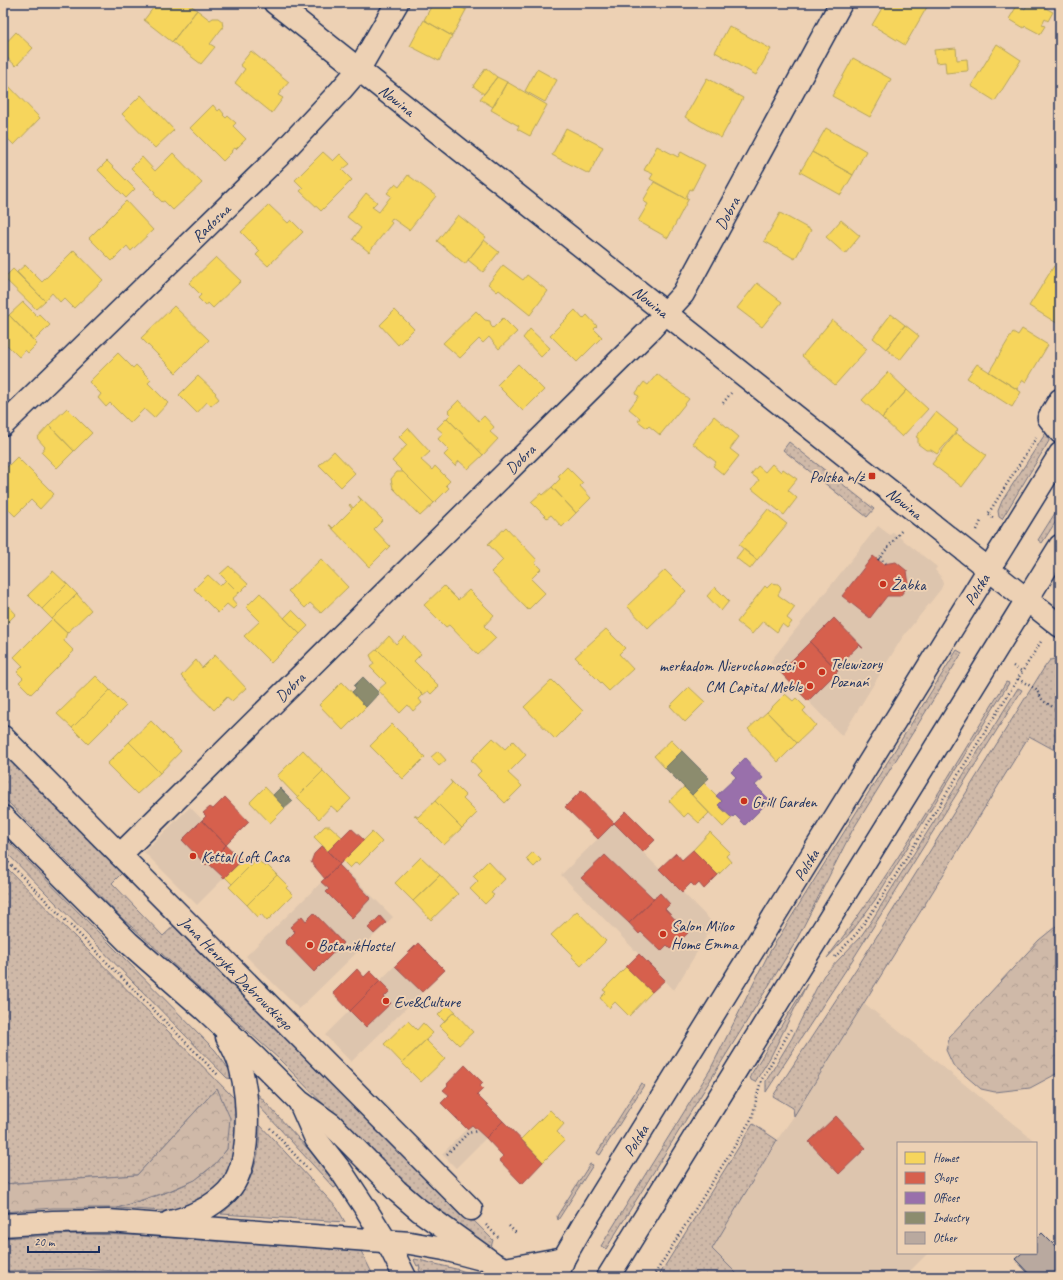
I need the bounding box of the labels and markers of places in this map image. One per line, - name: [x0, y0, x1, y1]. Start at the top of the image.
- place label: Polska n/ż: [810, 467, 866, 487]
- marker: Polska n/ż: [867, 471, 877, 481]
- place label: Żabka: [891, 575, 927, 595]
- marker: Żabka: [878, 579, 888, 589]
- place label: Telewizory Poznań: [830, 654, 884, 692]
- place label: merkadom Nieruchomości: [659, 656, 796, 676]
- marker: merkadom Nieruchomości: [797, 660, 807, 670]
- marker: Telewizory Poznań: [817, 667, 827, 677]
- place label: CM Capital Meble: [705, 677, 804, 697]
- marker: CM Capital Meble: [805, 681, 815, 691]
- place label: Grill Garden: [752, 792, 818, 812]
- marker: Grill Garden: [739, 796, 749, 806]
- place label: Kettal Loft Casa: [201, 847, 291, 867]
- marker: Kettal Loft Casa: [188, 851, 198, 861]
- place label: Salon Miloo Home Emma: [671, 916, 739, 954]
- marker: Salon Miloo Home Emma: [658, 929, 668, 939]
- place label: BotanikHostel: [318, 936, 396, 956]
- marker: BotanikHostel: [305, 940, 315, 950]
- place label: Eve&Culture: [394, 992, 462, 1012]
- marker: Eve&Culture: [381, 996, 391, 1006]

